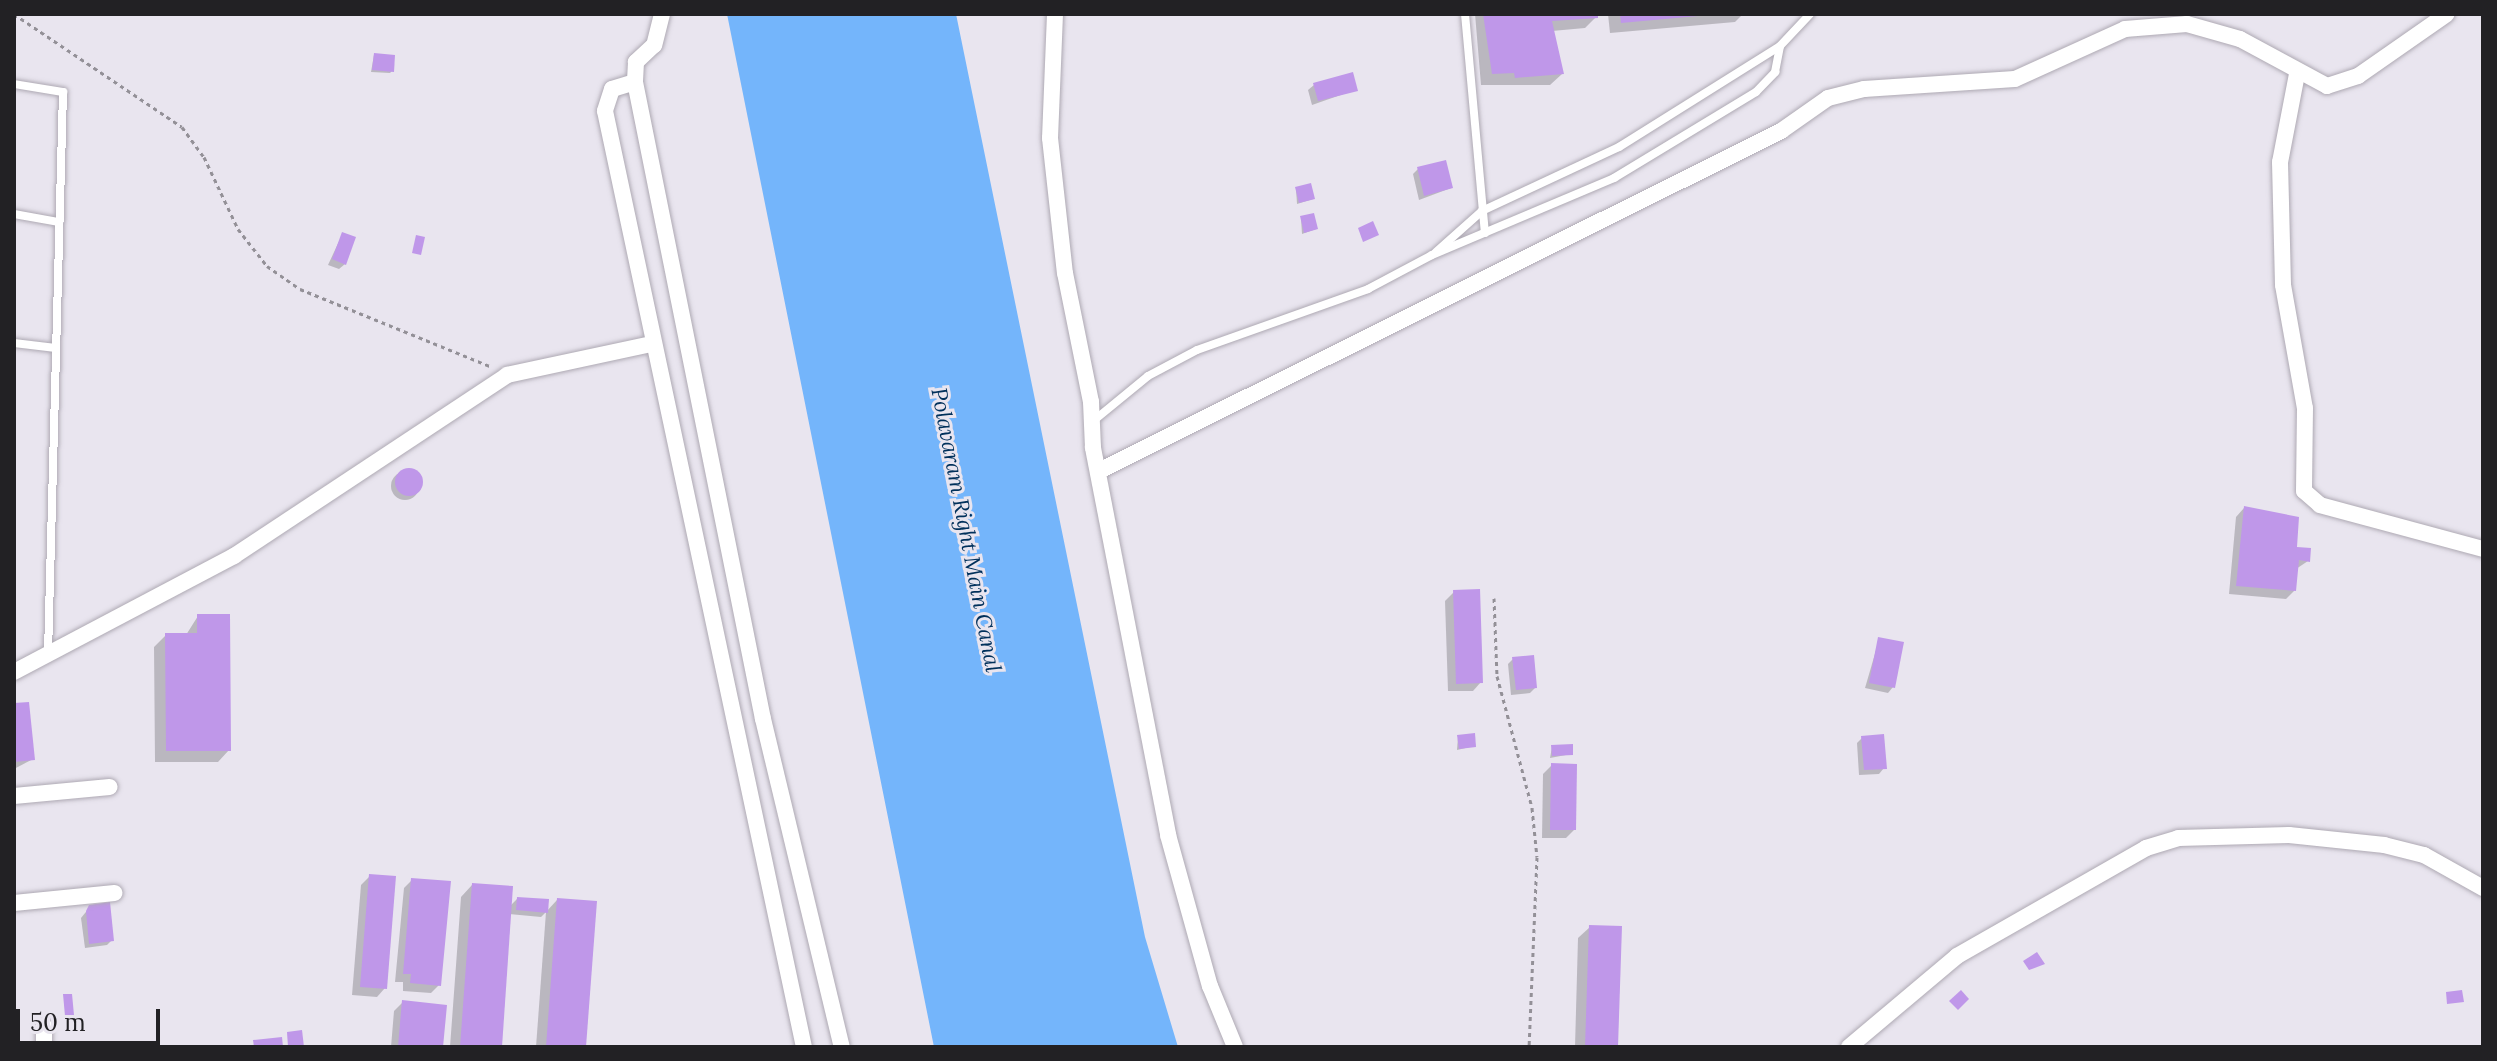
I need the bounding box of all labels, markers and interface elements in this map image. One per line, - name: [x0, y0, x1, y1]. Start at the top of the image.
- water label: Polavaram Right Main Canal: [925, 386, 1007, 674]
- scale bar: [20, 993, 164, 1043]
- text: 50 m: [30, 1007, 86, 1038]

